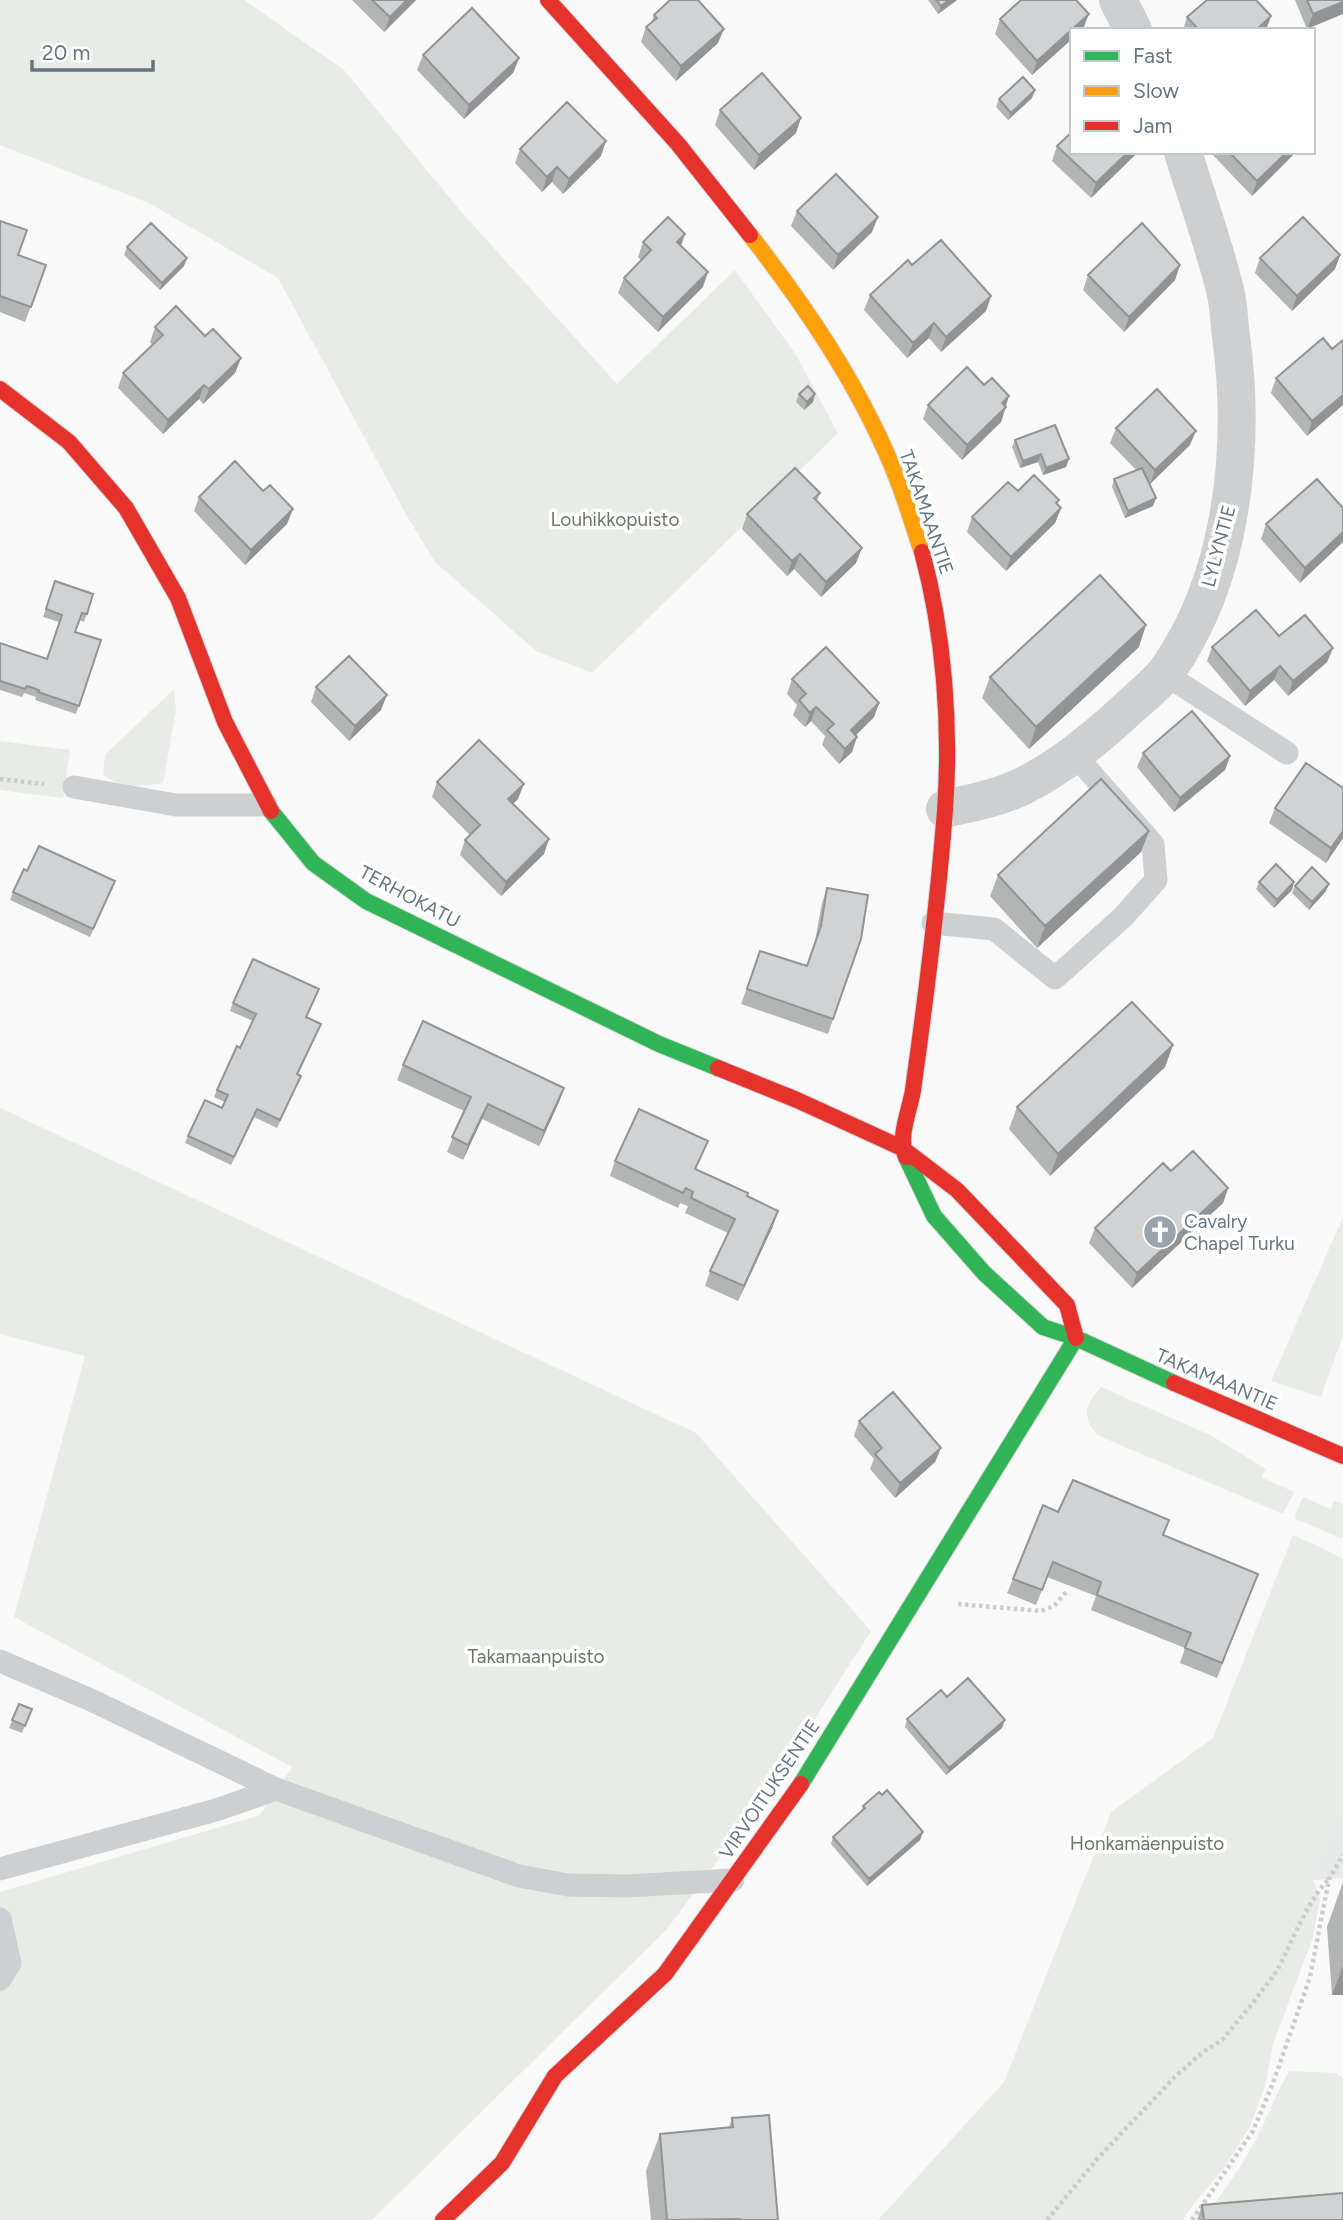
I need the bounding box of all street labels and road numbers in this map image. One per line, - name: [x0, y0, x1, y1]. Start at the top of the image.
- street label: TAKAMAANTIE: [895, 447, 959, 577]
- street label: LYLYNTIE: [1197, 503, 1240, 590]
- street label: TERHOKATU: [355, 860, 464, 933]
- street label: TAKAMAANTIE: [1153, 1343, 1281, 1415]
- street label: VIRVOITUKSENTIE: [714, 1715, 825, 1863]

